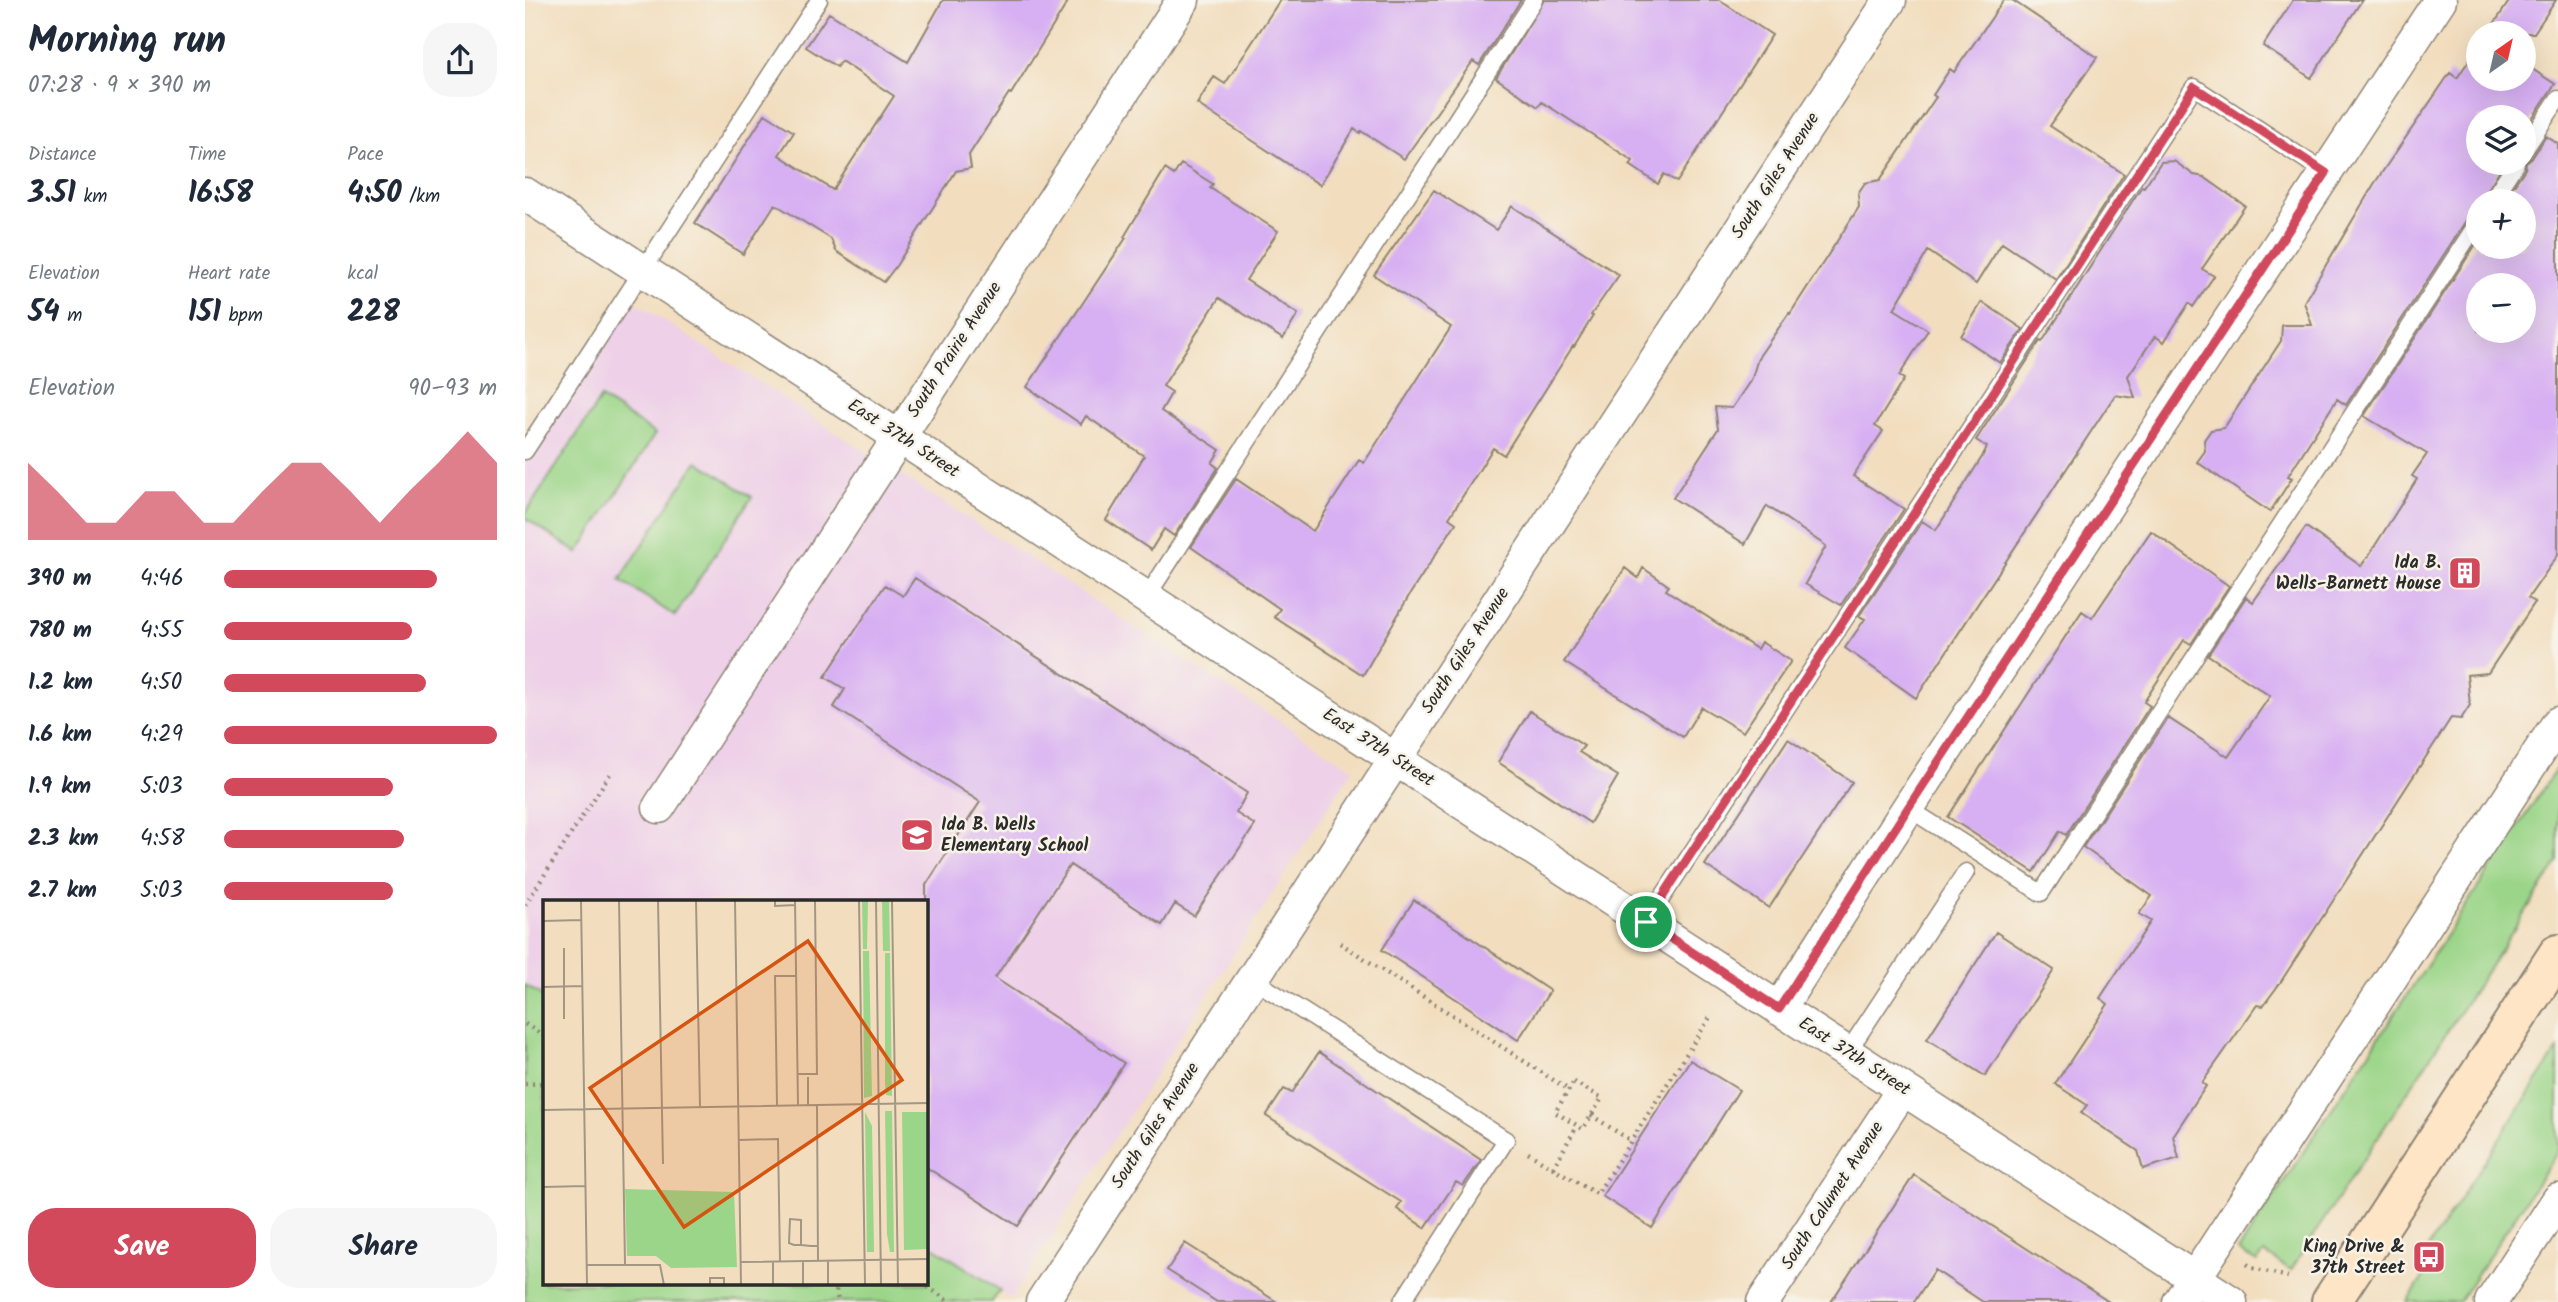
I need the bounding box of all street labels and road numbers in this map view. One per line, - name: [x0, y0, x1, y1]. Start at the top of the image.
- street label: South Giles Avenue: [1724, 107, 1828, 245]
- street label: South Prairie Avenue: [900, 276, 1010, 424]
- street label: East 37th Street: [841, 392, 966, 487]
- street label: South Giles Avenue: [1414, 582, 1518, 720]
- street label: East 37th Street: [1316, 701, 1441, 796]
- street label: East 37th Street: [1792, 1010, 1917, 1105]
- street label: South Giles Avenue: [1104, 1057, 1208, 1195]
- street label: South Calumet Avenue: [1774, 1116, 1892, 1276]

